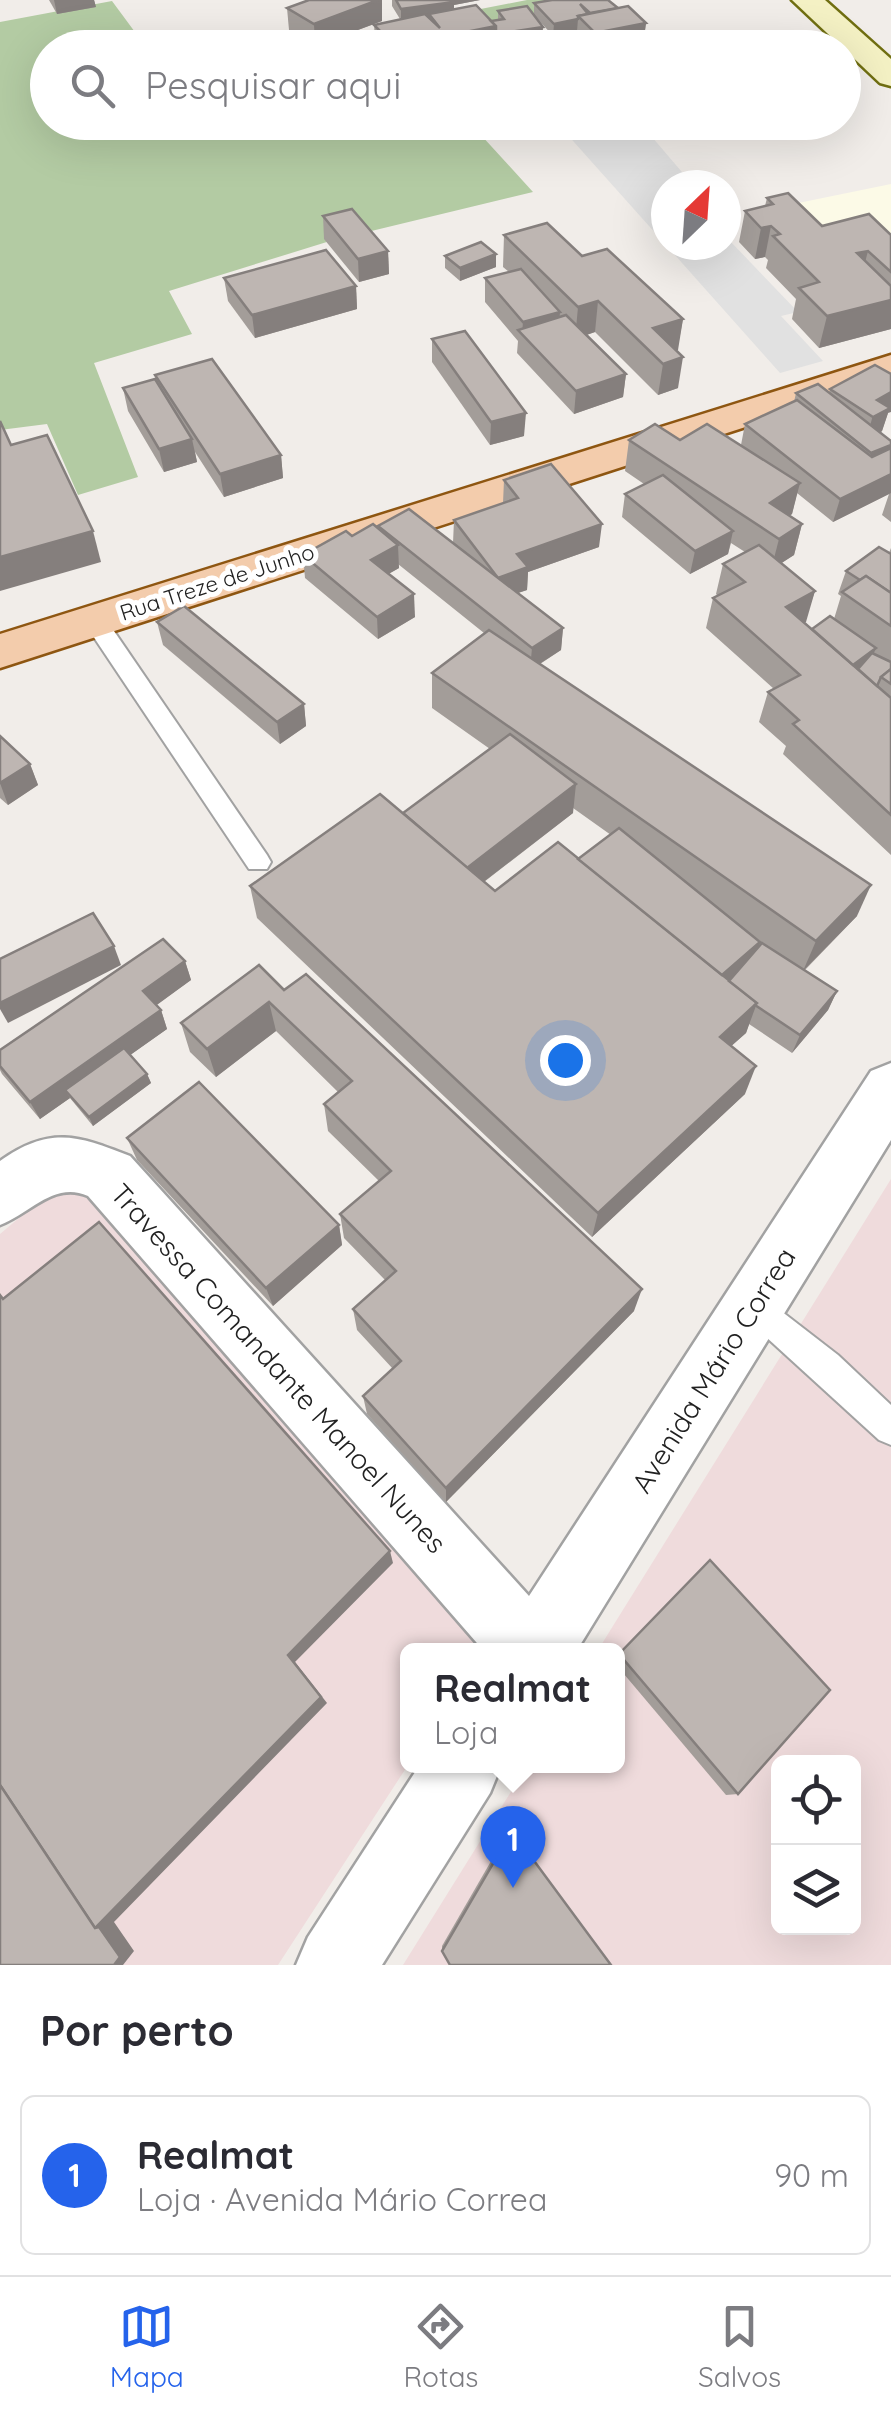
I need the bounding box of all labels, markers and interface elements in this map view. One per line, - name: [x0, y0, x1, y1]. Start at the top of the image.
- search box: [30, 30, 861, 140]
- icon: search: [65, 58, 120, 113]
- text: Pesquisar aqui: [145, 61, 401, 109]
- north arrow: [651, 170, 741, 260]
- street label: Rua Treze de Junho: [116, 537, 318, 627]
- your location: [540, 1035, 591, 1086]
- street label: Travessa Comandante Manoel Nunes: [104, 1176, 454, 1560]
- street label: Avenida Mário Correa: [623, 1241, 803, 1499]
- popup: [400, 1643, 625, 1773]
- text: Realmat: [434, 1664, 591, 1712]
- text: Loja: [434, 1712, 498, 1752]
- map controls: [771, 1755, 861, 1935]
- button: locate: [771, 1755, 861, 1845]
- pin: 1: [480, 1806, 546, 1888]
- button: layers: [771, 1845, 861, 1935]
- text: Por perto: [40, 2004, 234, 2057]
- text: Realmat: [137, 2131, 294, 2179]
- text: 1: [68, 2155, 81, 2195]
- text: 90 m: [774, 2155, 849, 2195]
- text: Loja · Avenida Mário Correa: [137, 2179, 547, 2219]
- tab: Mapa: [110, 2299, 184, 2394]
- tab: Rotas: [403, 2299, 479, 2394]
- tab: Salvos: [698, 2299, 781, 2394]

